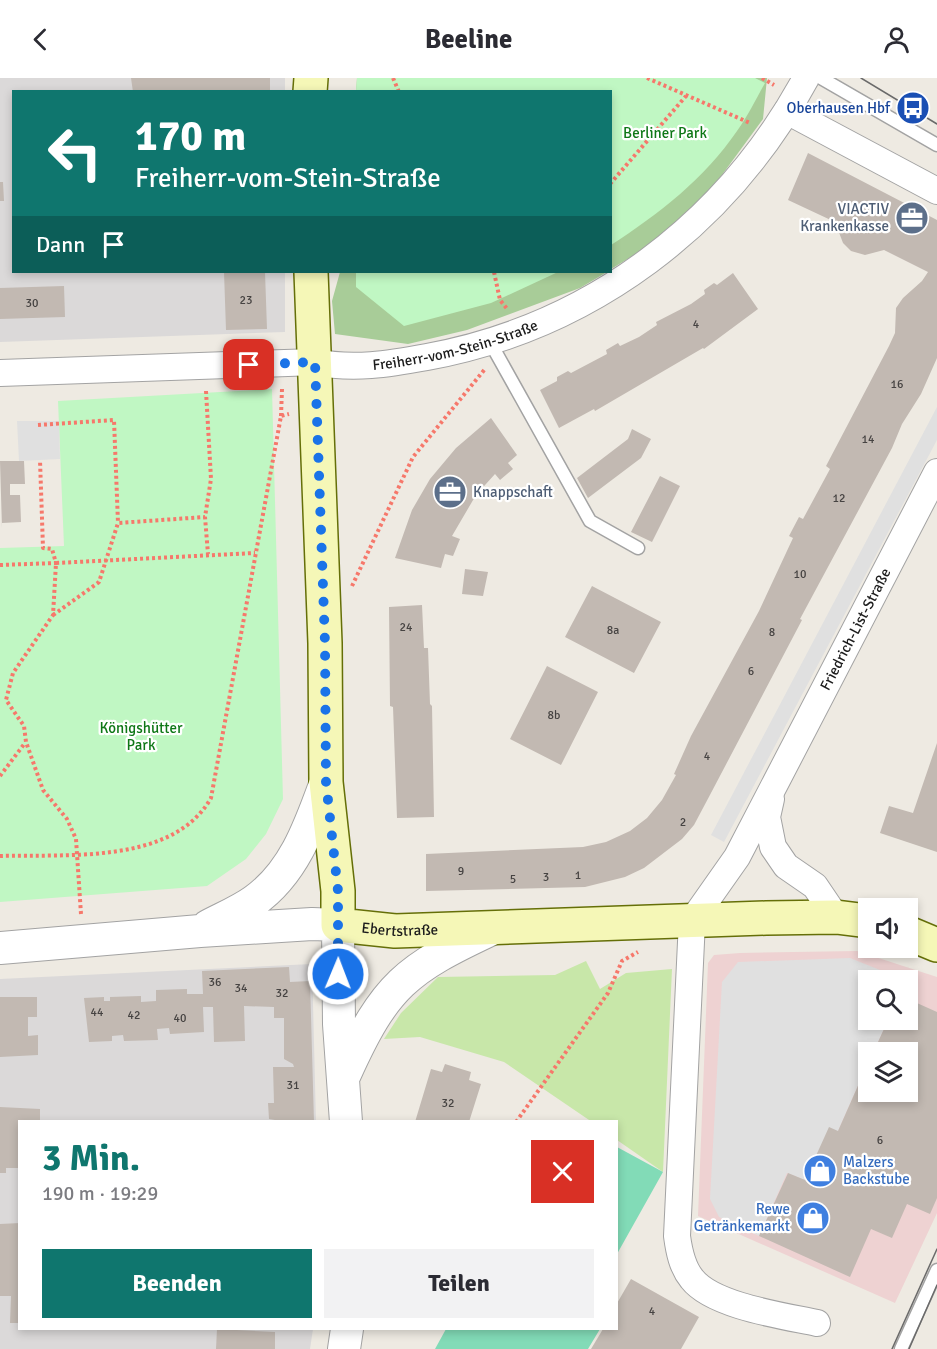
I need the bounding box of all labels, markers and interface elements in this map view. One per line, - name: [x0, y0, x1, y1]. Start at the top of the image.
- icon: back: [24, 23, 57, 56]
- text: Beeline: [425, 23, 512, 56]
- icon: person: [880, 23, 913, 56]
- bus stop icon: Oberhausen Hbf: [895, 90, 931, 126]
- place label: Oberhausen Hbf: [787, 99, 891, 117]
- text: 170 m: [135, 111, 246, 162]
- icon: left: [36, 114, 114, 192]
- park label: Berliner Park: [623, 124, 707, 142]
- text: Freiherr-vom-Stein-Straße: [135, 162, 441, 195]
- place label: VIACTIV Krankenkasse: [800, 200, 889, 235]
- office icon: VIACTIV Krankenkasse: [894, 200, 930, 236]
- icon: arrive: [97, 228, 130, 261]
- text: Dann: [36, 231, 85, 258]
- house number: 23: [240, 293, 252, 308]
- house number: 30: [26, 296, 38, 311]
- street label: Freiherr-vom-Stein-Straße: [372, 316, 540, 374]
- house number: 4: [693, 317, 700, 332]
- pin: [223, 339, 274, 390]
- icon: arrive: [232, 348, 265, 381]
- house number: 16: [891, 377, 903, 392]
- house number: 14: [862, 432, 875, 447]
- office icon: Knappschaft: [432, 474, 468, 510]
- place label: Knappschaft: [473, 483, 553, 501]
- house number: 12: [833, 491, 845, 506]
- street label: Friedrich-List-Straße: [816, 565, 895, 693]
- house number: 10: [794, 567, 806, 582]
- house number: 24: [400, 620, 413, 635]
- house number: 8a: [607, 623, 619, 638]
- house number: 8: [769, 625, 775, 640]
- house number: 6: [748, 664, 754, 679]
- house number: 8b: [548, 708, 560, 723]
- park label: Königshütter Park: [100, 719, 183, 754]
- house number: 4: [704, 749, 711, 764]
- house number: 2: [680, 815, 686, 830]
- house number: 9: [458, 864, 464, 879]
- house number: 1: [575, 868, 581, 883]
- house number: 3: [543, 870, 549, 885]
- house number: 5: [510, 872, 516, 887]
- map controls: [858, 898, 918, 1102]
- button: sound: [858, 898, 918, 958]
- street label: Ebertstraße: [361, 919, 438, 940]
- position arrow: [306, 942, 370, 1006]
- button: search: [858, 970, 918, 1030]
- house number: 36: [209, 975, 221, 990]
- house number: 34: [235, 981, 248, 996]
- house number: 32: [276, 986, 288, 1001]
- house number: 44: [91, 1005, 104, 1020]
- house number: 42: [128, 1008, 140, 1023]
- house number: 40: [174, 1011, 186, 1026]
- button: layers: [858, 1042, 918, 1102]
- house number: 31: [287, 1078, 299, 1093]
- house number: 32: [442, 1096, 454, 1111]
- house number: 6: [877, 1133, 883, 1148]
- text: 3 Min.: [42, 1136, 140, 1181]
- button: close: [531, 1140, 594, 1203]
- shop icon: Malzers Backstube: [802, 1153, 838, 1189]
- place label: Malzers Backstube: [843, 1153, 910, 1188]
- text: 190 m · 19:29: [42, 1181, 158, 1206]
- place label: Rewe Getränkemarkt: [694, 1200, 790, 1235]
- shop icon: Rewe Getränkemarkt: [795, 1200, 831, 1236]
- button: Beenden: [42, 1249, 312, 1318]
- button: Teilen: [324, 1249, 594, 1318]
- house number: 4: [649, 1304, 656, 1319]

